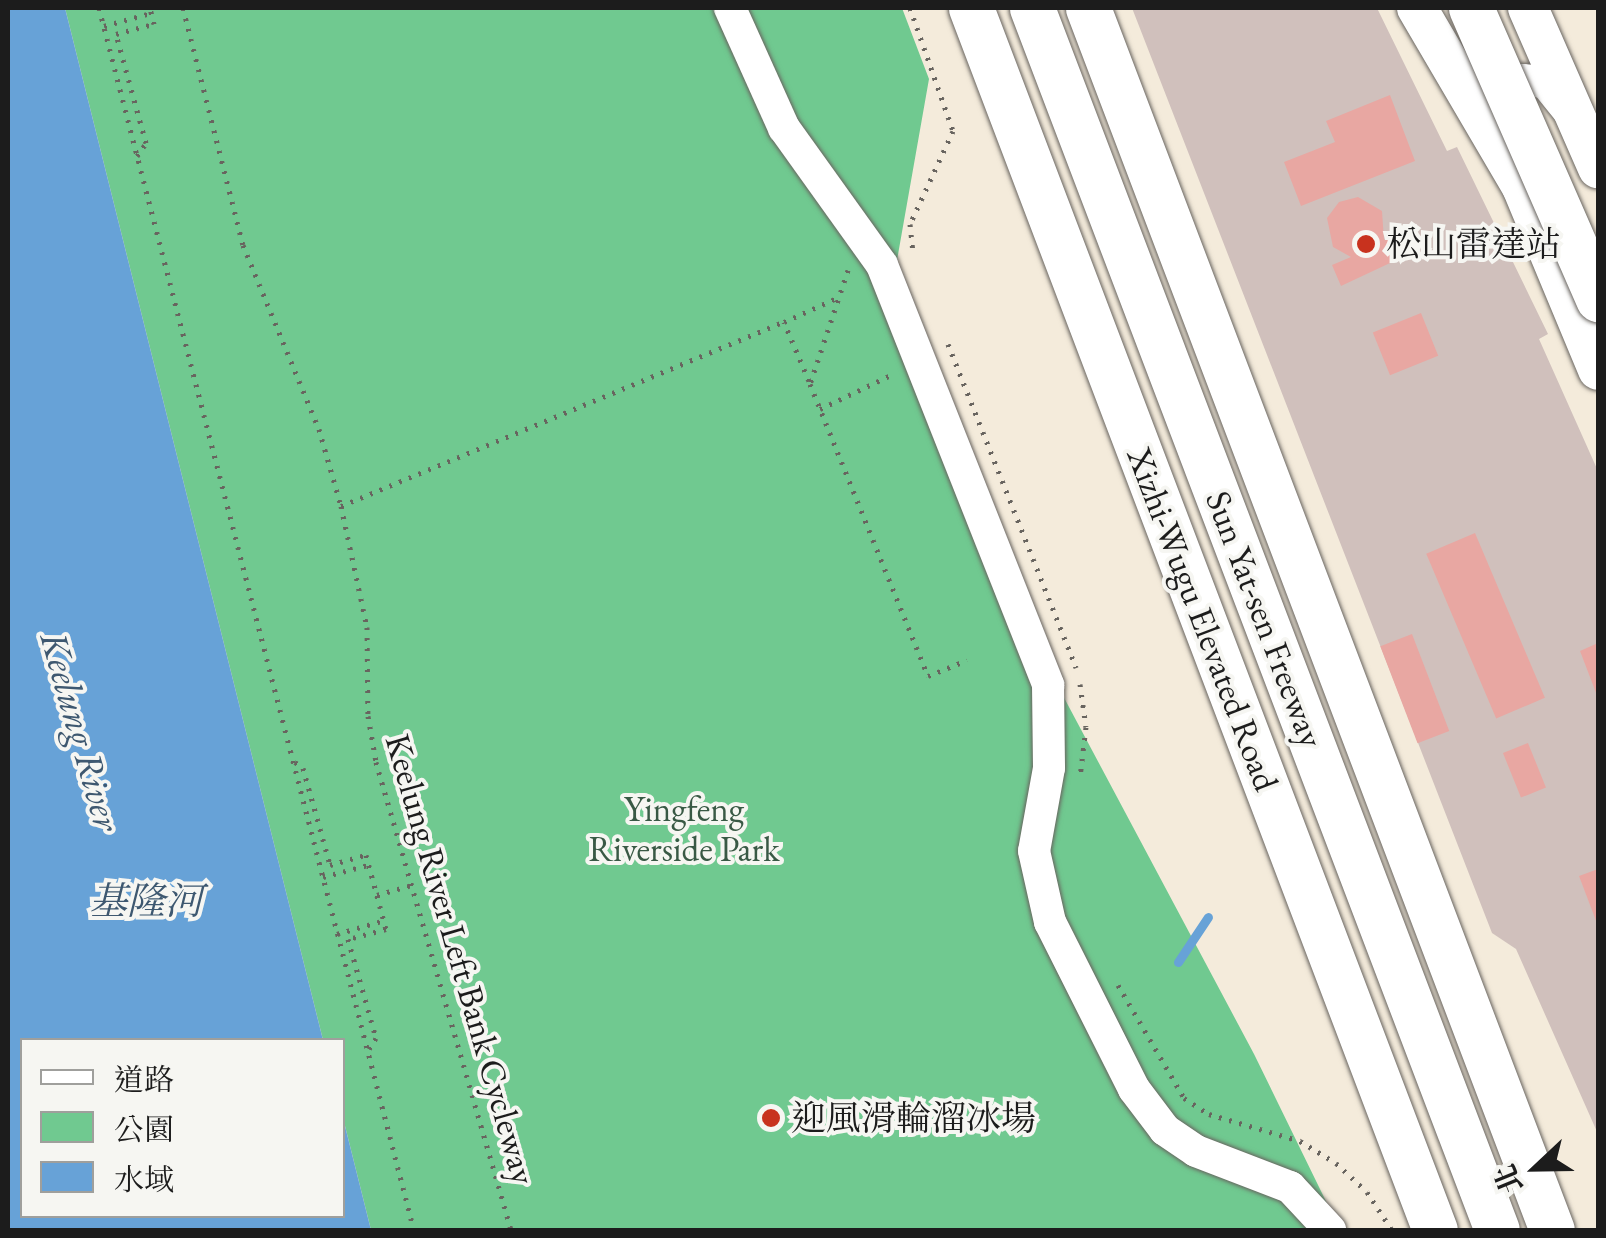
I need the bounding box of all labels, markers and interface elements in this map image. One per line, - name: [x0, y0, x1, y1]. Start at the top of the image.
- place label: 松山雷達站: [1386, 223, 1561, 265]
- marker: 松山雷達站: [1355, 233, 1377, 255]
- street label: Xizhi-Wugu Elevated Road: [1118, 441, 1288, 797]
- street label: Sun Yat-sen Freeway: [1197, 485, 1333, 753]
- water label: Keelung River: [31, 626, 131, 836]
- street label: Keelung River Left Bank Cycleway: [377, 729, 545, 1189]
- park label: Yingfeng Riverside Park: [588, 788, 780, 870]
- water label: 基隆河: [89, 878, 203, 924]
- legend: [20, 1038, 345, 1218]
- text: 道路: [114, 1060, 174, 1099]
- place label: 迎風滑輪溜冰場: [791, 1097, 1036, 1139]
- marker: 迎風滑輪溜冰場: [760, 1107, 782, 1129]
- text: 公園: [114, 1110, 174, 1149]
- north arrow: [1486, 1118, 1586, 1218]
- text: 水域: [114, 1160, 174, 1199]
- text: 北: [1486, 1160, 1530, 1199]

